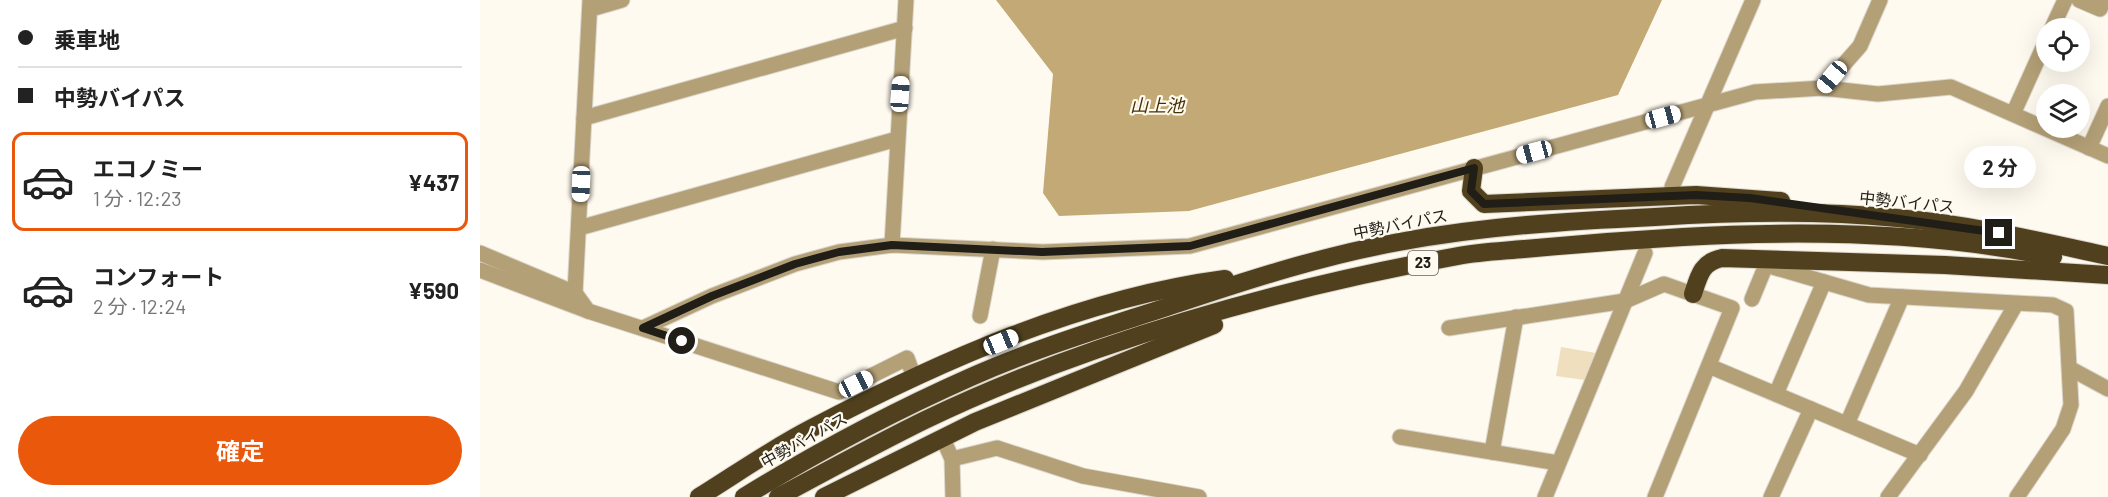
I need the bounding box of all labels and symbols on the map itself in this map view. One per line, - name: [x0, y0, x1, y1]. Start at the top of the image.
- car: [1814, 57, 1850, 97]
- car: [890, 75, 910, 113]
- water label: 山上池: [1130, 94, 1186, 116]
- car: [1643, 104, 1683, 130]
- car: [1514, 139, 1554, 165]
- callout: 2 分: [1963, 146, 2035, 188]
- car: [571, 166, 591, 202]
- street label: 中勢バイパス: [1858, 187, 1956, 216]
- street label: 中勢バイパス: [1351, 205, 1449, 242]
- route end: [1985, 219, 2012, 246]
- road number: 23: [1408, 251, 1438, 275]
- route start: [668, 327, 695, 354]
- car: [981, 327, 1021, 357]
- car: [836, 368, 876, 400]
- street label: 中勢バイパス: [757, 408, 850, 471]

